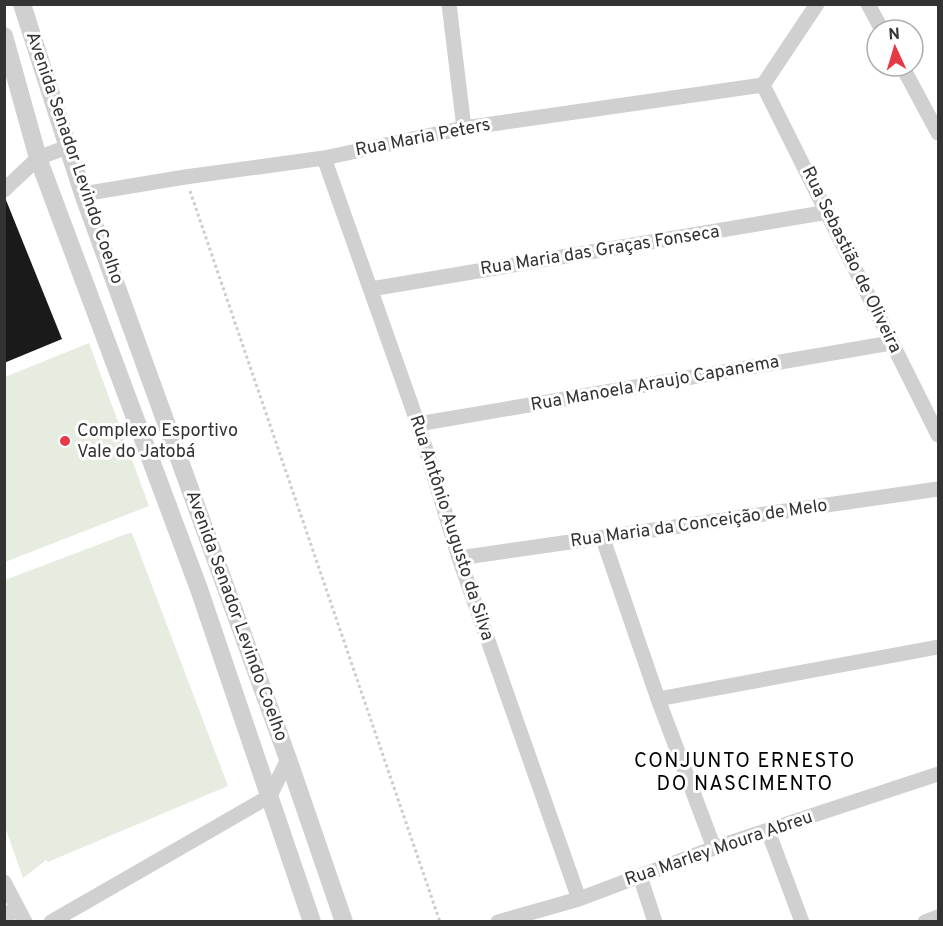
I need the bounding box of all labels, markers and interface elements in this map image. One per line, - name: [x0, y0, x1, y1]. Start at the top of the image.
- north arrow: [865, 18, 925, 78]
- text: N: [888, 25, 901, 45]
- street label: Avenida Senador Levindo Coelho: [20, 29, 128, 287]
- street label: Rua Maria Peters: [354, 114, 492, 162]
- street label: Rua Sebastião de Oliveira: [796, 163, 906, 357]
- street label: Rua Maria das Graças Fonseca: [479, 221, 721, 281]
- street label: Rua Manoela Araujo Capanema: [529, 351, 781, 417]
- street label: Rua Antônio Augusto da Silva: [404, 412, 498, 644]
- place label: Complexo Esportivo Vale do Jatobá: [77, 420, 238, 464]
- marker: Complexo Esportivo Vale do Jatobá: [58, 434, 72, 448]
- street label: Avenida Senador Levindo Coelho: [180, 487, 292, 745]
- street label: Rua Maria da Conceição de Melo: [569, 495, 829, 553]
- district label: CONJUNTO ERNESTO DO NASCIMENTO: [634, 749, 856, 798]
- street label: Rua Marley Moura Abreu: [622, 806, 816, 892]

